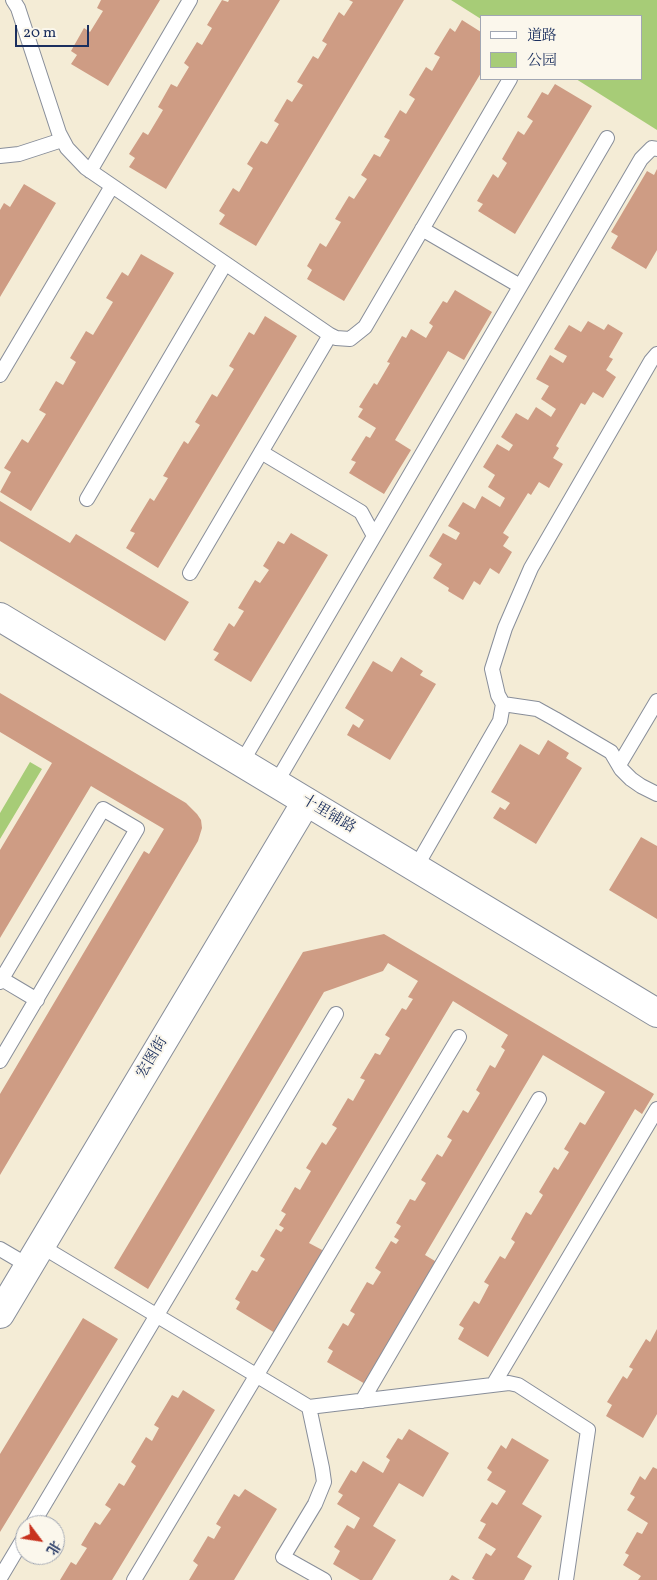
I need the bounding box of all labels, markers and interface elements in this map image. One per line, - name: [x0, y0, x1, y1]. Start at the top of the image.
- scale bar: [18, 15, 91, 47]
- legend: [480, 15, 642, 80]
- text: 20 m: [23, 23, 56, 44]
- text: 道路: [527, 26, 557, 47]
- text: 公园: [527, 51, 557, 72]
- street label: 十里铺路: [298, 792, 358, 838]
- street label: 宏图街: [134, 1034, 172, 1082]
- north arrow: [15, 1515, 65, 1565]
- text: 北: [41, 1537, 64, 1558]

